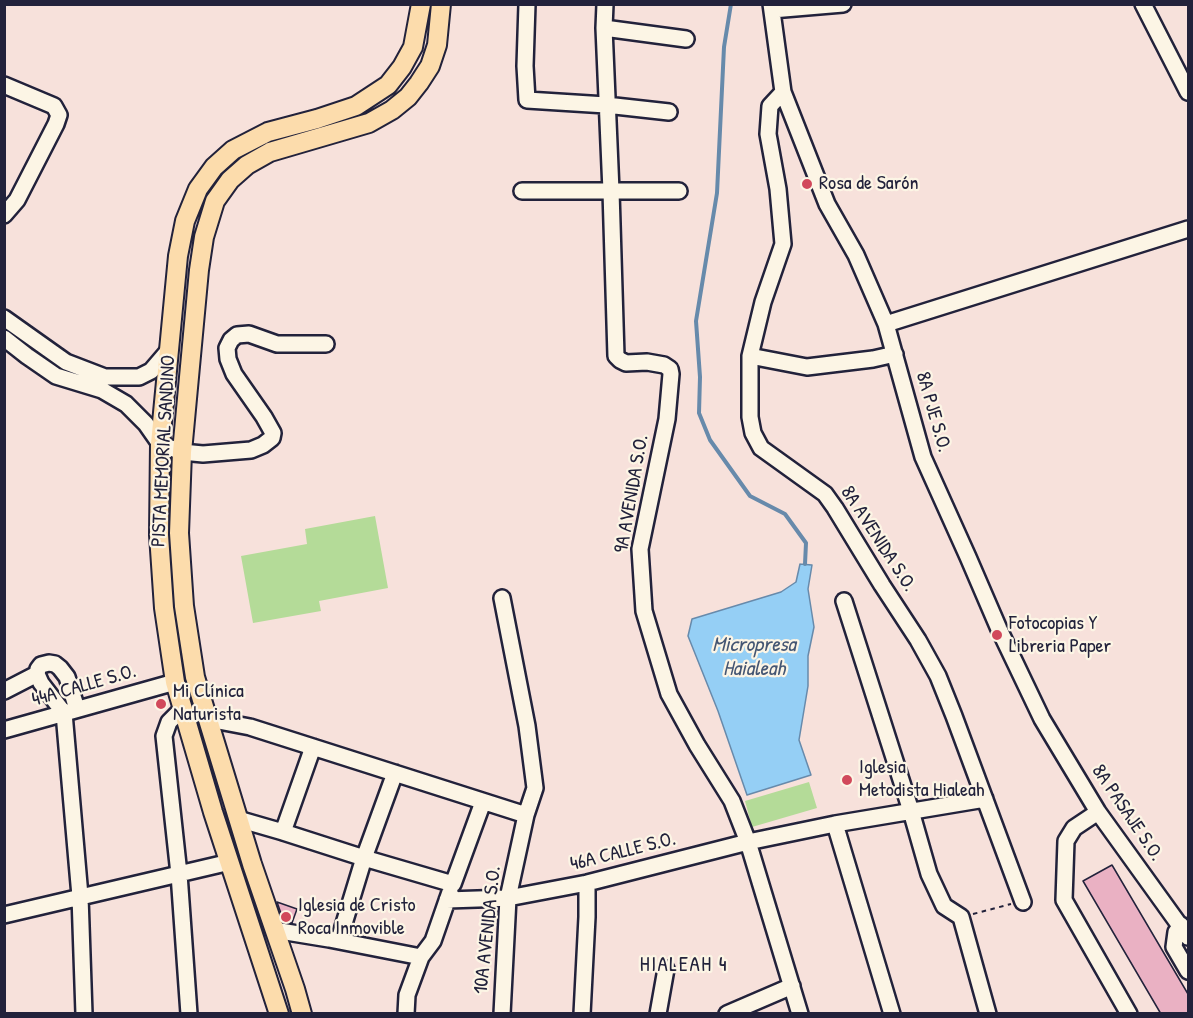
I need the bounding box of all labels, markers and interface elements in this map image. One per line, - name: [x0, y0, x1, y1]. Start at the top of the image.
- place label: Rosa de Sarón: [819, 172, 918, 196]
- marker: Rosa de Sarón: [800, 177, 814, 191]
- street label: PISTA MEMORIAL SANDINO: [147, 354, 181, 548]
- street label: 8A PJE S.O.: [910, 369, 956, 455]
- street label: 9A AVENIDA S.O.: [610, 433, 654, 555]
- street label: 8A AVENIDA S.O.: [835, 482, 921, 596]
- place label: Fotocopias Y Libreria Paper: [1009, 612, 1111, 659]
- marker: Fotocopias Y Libreria Paper: [990, 628, 1004, 642]
- water label: Micropresa Haialeah: [712, 632, 796, 682]
- street label: 44A CALLE S.O.: [29, 660, 139, 712]
- place label: Mi Clínica Naturista: [173, 680, 244, 727]
- marker: Mi Clínica Naturista: [154, 697, 168, 711]
- place label: Iglesia Metodista Hialeah: [859, 756, 984, 803]
- street label: 8A PASAJE S.O.: [1086, 760, 1168, 866]
- marker: Iglesia Metodista Hialeah: [840, 773, 854, 787]
- street label: 46A CALLE S.O.: [568, 827, 678, 877]
- street label: 10A AVENIDA S.O.: [469, 865, 507, 995]
- place label: Iglesia de Cristo Roca Inmovible: [298, 894, 416, 941]
- marker: Iglesia de Cristo Roca Inmovible: [279, 910, 293, 924]
- district label: HIALEAH 4: [640, 952, 728, 978]

